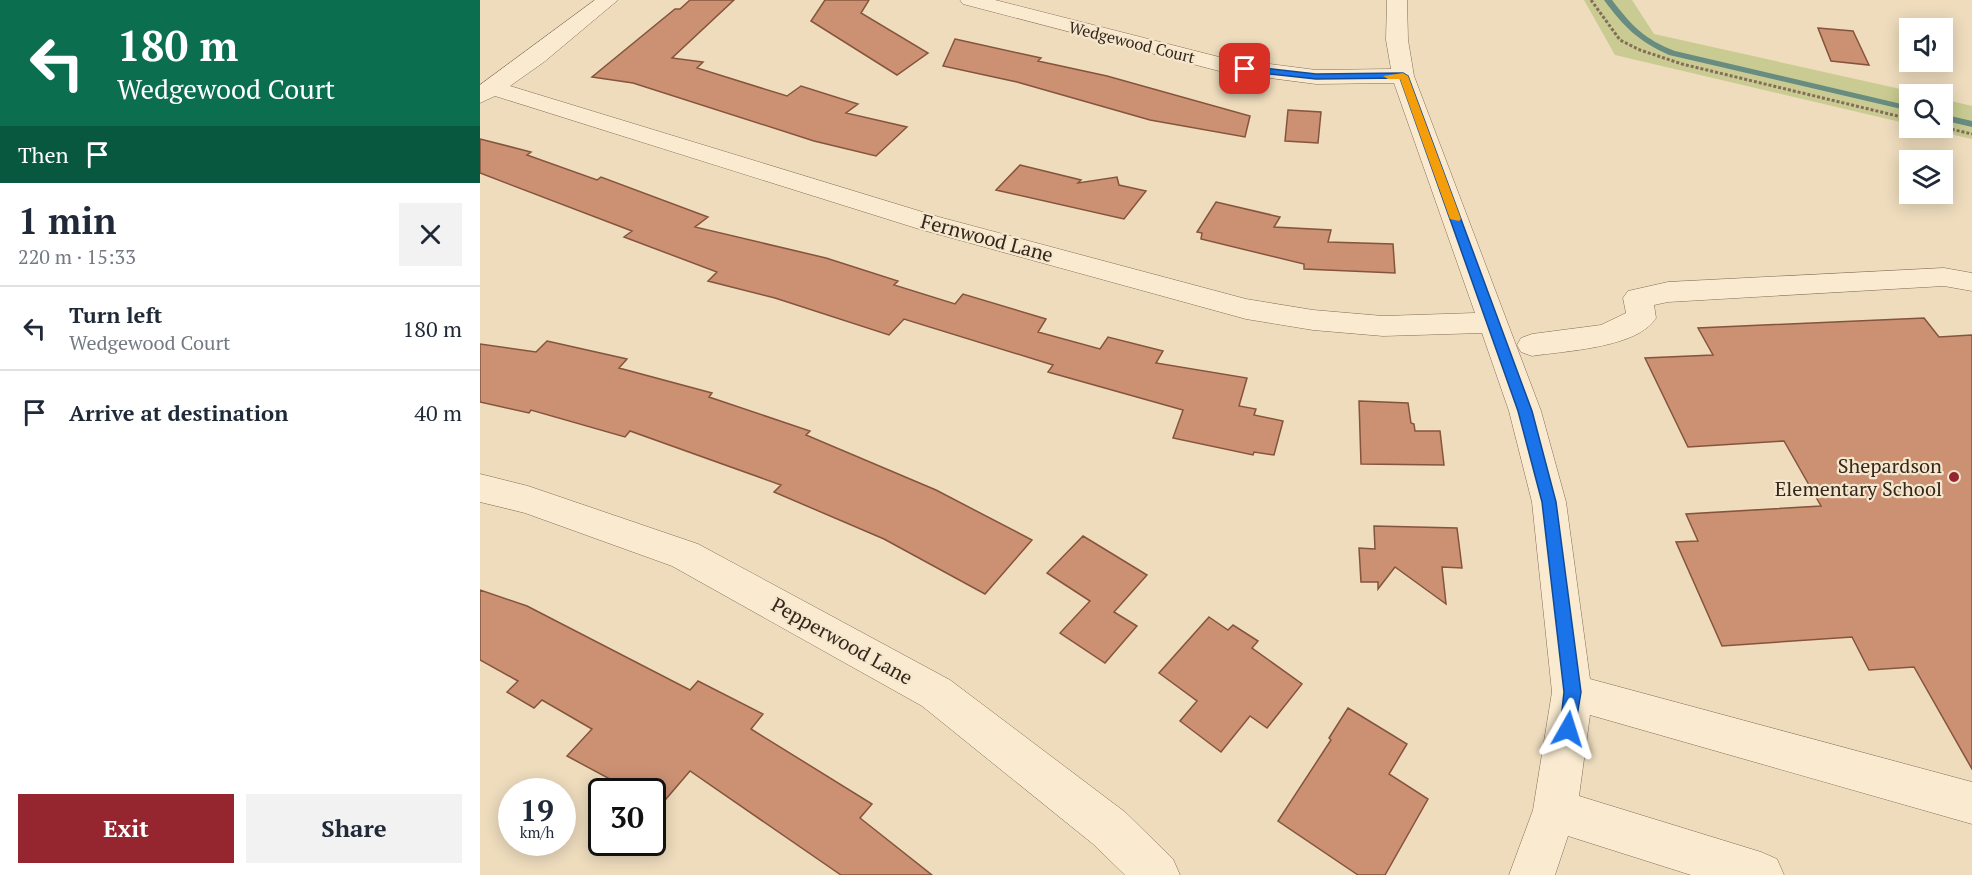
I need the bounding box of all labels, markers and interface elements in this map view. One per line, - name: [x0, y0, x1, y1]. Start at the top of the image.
- street label: Wedgewood Court: [1067, 16, 1197, 68]
- text: 180 m: [117, 17, 238, 73]
- map controls: [1899, 18, 1953, 204]
- button: sound: [1899, 18, 1953, 72]
- icon: left: [18, 24, 96, 102]
- pin: [1219, 43, 1270, 94]
- icon: arrive: [1228, 52, 1261, 85]
- text: Wedgewood Court: [117, 71, 335, 107]
- button: search: [1899, 84, 1953, 138]
- icon: arrive: [81, 138, 114, 171]
- text: Then: [18, 140, 69, 169]
- button: layers: [1899, 150, 1953, 204]
- text: 1 min: [18, 197, 116, 244]
- button: close: [399, 203, 462, 266]
- street label: Fernwood Lane: [918, 207, 1056, 268]
- text: 220 m · 15:33: [18, 243, 136, 270]
- text: Turn left: [69, 300, 162, 329]
- icon: left: [18, 312, 51, 345]
- text: 180 m: [402, 314, 462, 343]
- text: Wedgewood Court: [69, 329, 231, 356]
- icon: arrive: [18, 396, 51, 429]
- text: Arrive at destination: [69, 398, 288, 427]
- text: 40 m: [414, 398, 462, 427]
- place label: Shepardson Elementary School: [1775, 452, 1942, 502]
- marker: Shepardson Elementary School: [1947, 470, 1961, 484]
- street label: Pepperwood Lane: [767, 591, 918, 691]
- position arrow: [1536, 697, 1600, 761]
- speed limit sign: 30: [588, 778, 666, 856]
- text: 19: [520, 790, 554, 830]
- button: Exit: [18, 794, 234, 863]
- button: Share: [246, 794, 462, 863]
- text: km/h: [520, 822, 554, 842]

